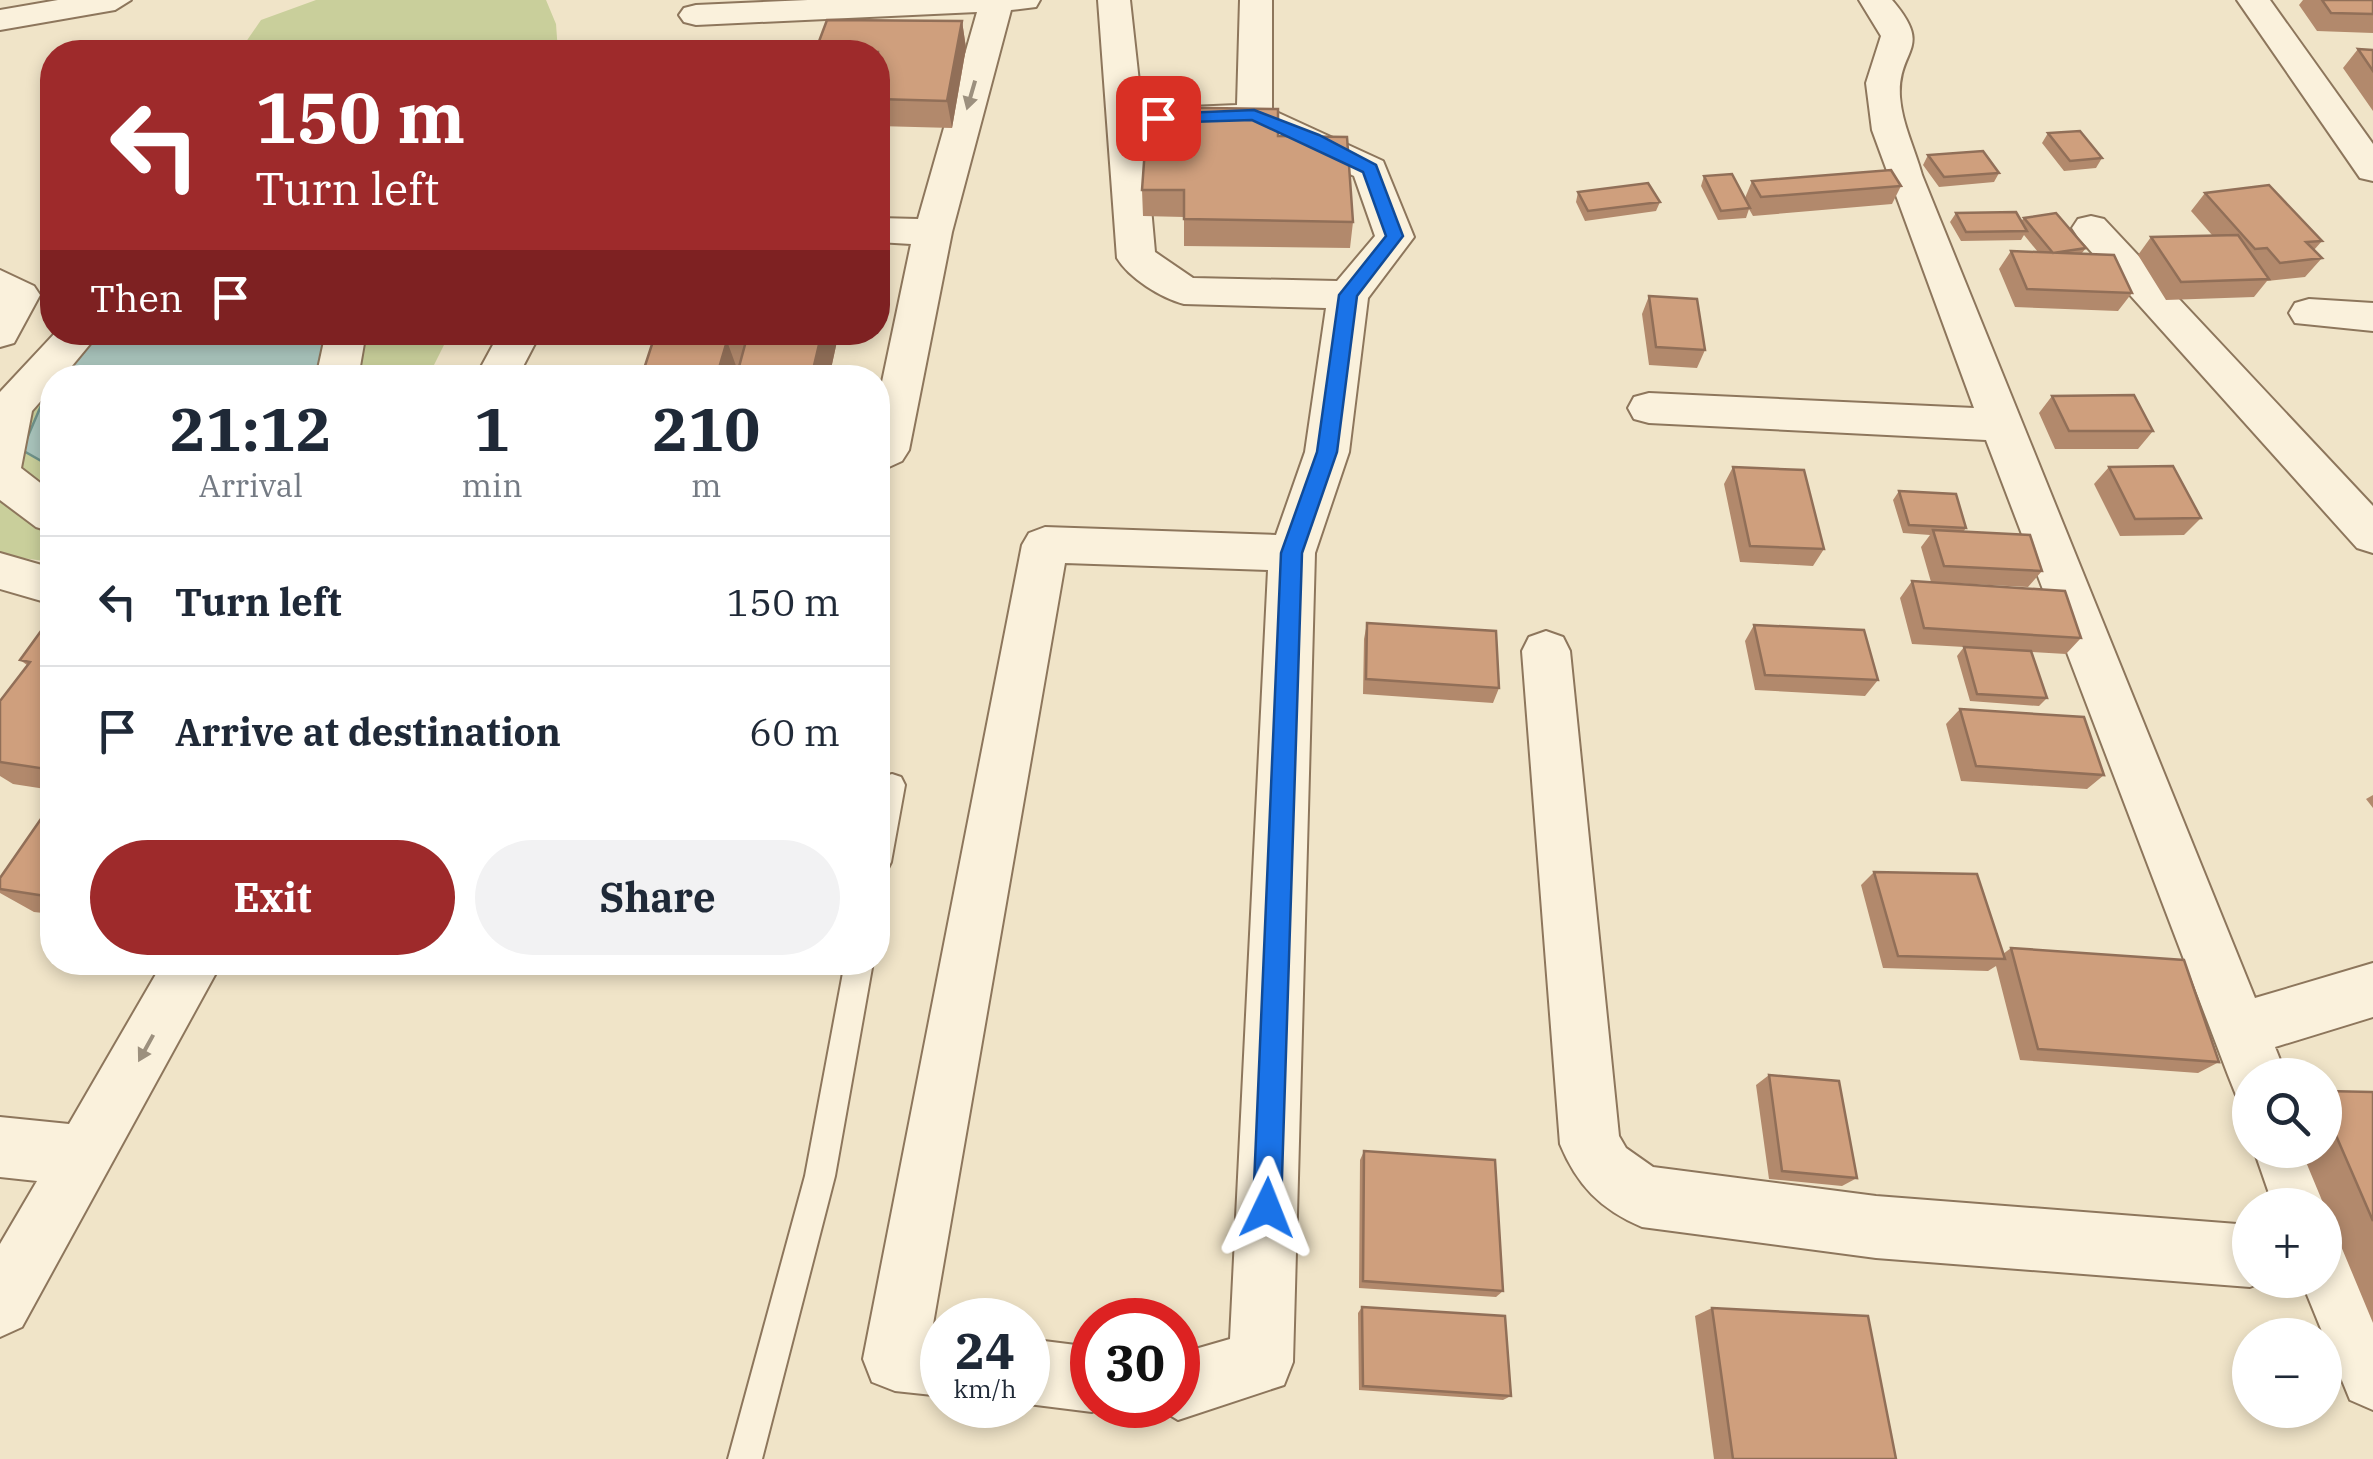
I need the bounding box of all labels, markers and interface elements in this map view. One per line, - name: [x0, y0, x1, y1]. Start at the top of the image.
- text: 150 m: [255, 71, 465, 162]
- pin: [1116, 76, 1201, 161]
- icon: left: [90, 80, 220, 210]
- one-way arrow: [963, 80, 979, 111]
- icon: arrive: [1131, 91, 1186, 146]
- text: Turn left: [255, 159, 439, 217]
- icon: arrive: [203, 270, 258, 325]
- text: Then: [90, 273, 183, 322]
- text: 21:12: [170, 389, 332, 468]
- text: 1: [474, 389, 510, 468]
- text: 210: [652, 389, 760, 468]
- text: Arrival: [199, 464, 303, 506]
- text: min: [462, 464, 523, 506]
- text: m: [691, 464, 722, 506]
- icon: left: [90, 574, 145, 629]
- text: Turn left: [175, 577, 342, 626]
- text: 150 m: [727, 577, 840, 626]
- icon: arrive: [90, 704, 145, 759]
- text: Arrive at destination: [175, 707, 561, 756]
- text: 60 m: [749, 707, 840, 756]
- button: Exit: [90, 840, 455, 955]
- button: Share: [475, 840, 840, 955]
- one-way arrow: [138, 1033, 155, 1062]
- map controls: [2232, 1058, 2342, 1428]
- button: search: [2232, 1058, 2342, 1168]
- position arrow: [1215, 1156, 1319, 1260]
- button: +: [2232, 1188, 2342, 1298]
- speed limit sign: 30: [1070, 1298, 1200, 1428]
- text: 24: [955, 1318, 1015, 1383]
- button: −: [2232, 1318, 2342, 1428]
- text: km/h: [953, 1372, 1017, 1405]

